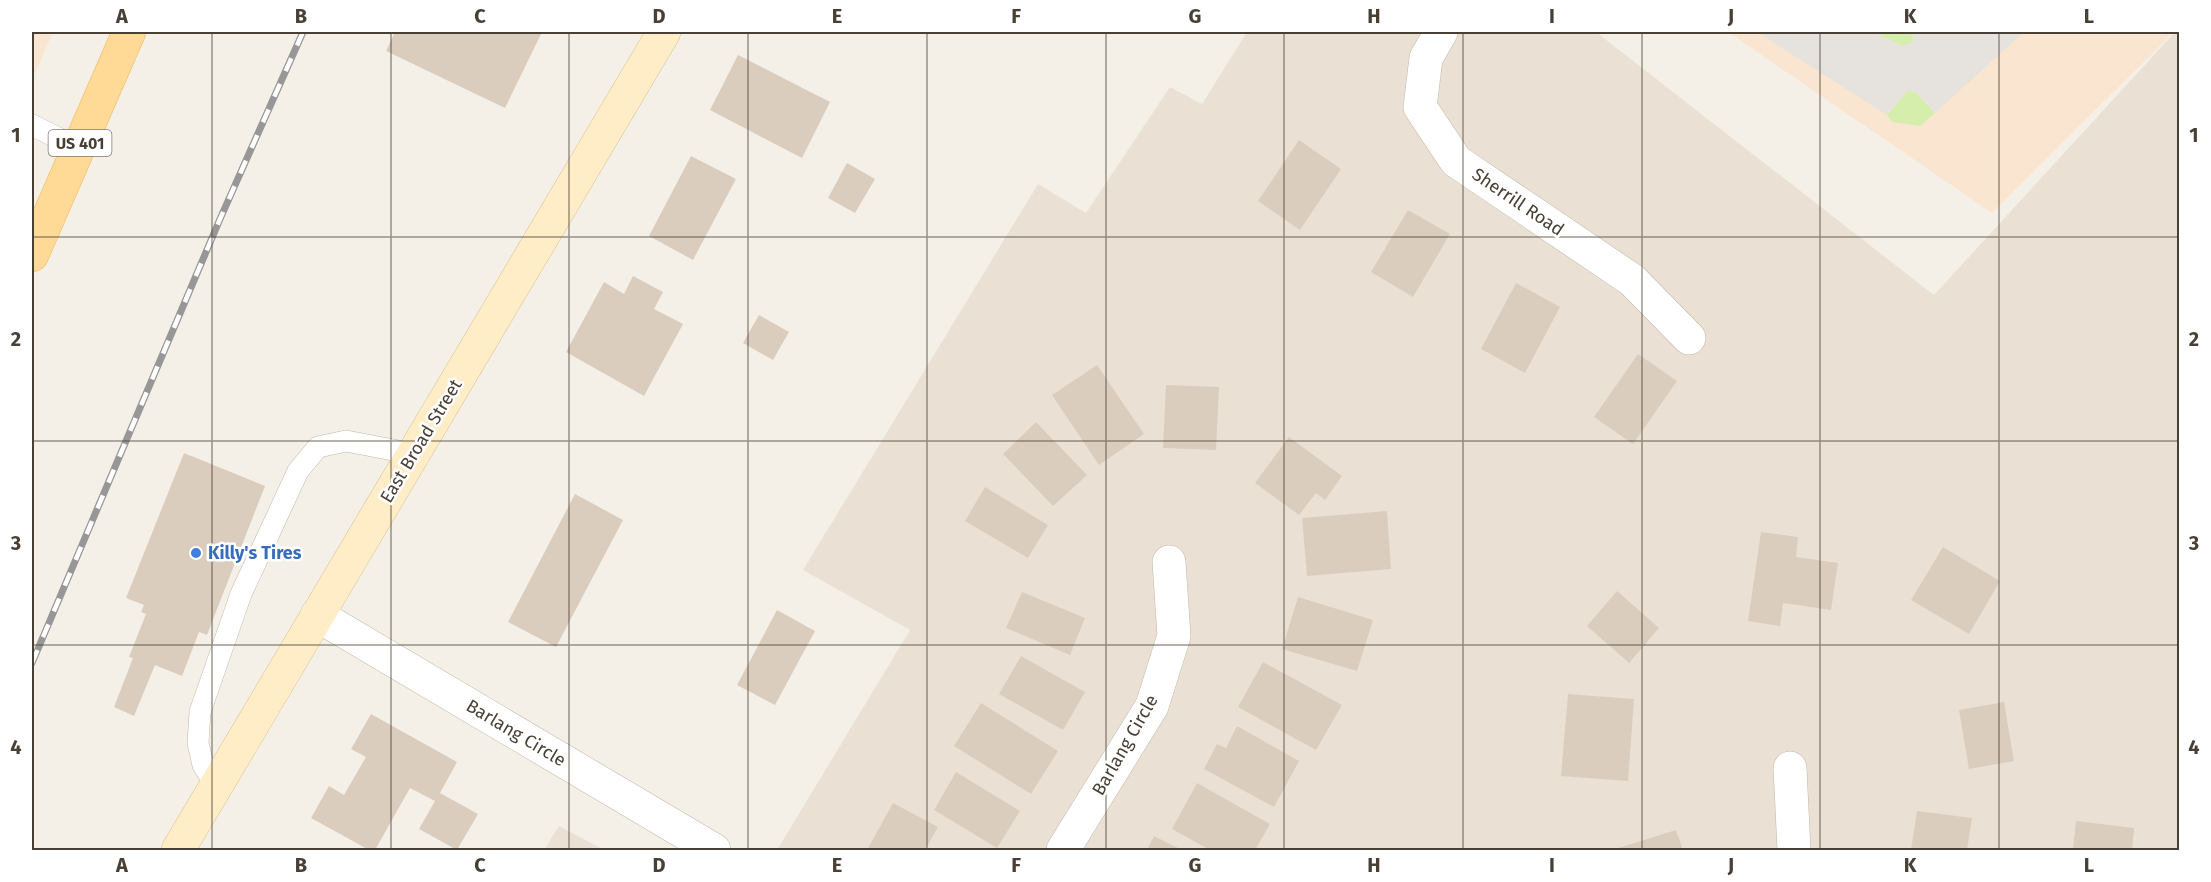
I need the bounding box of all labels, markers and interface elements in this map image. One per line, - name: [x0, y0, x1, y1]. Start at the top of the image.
- text: A: [115, 4, 129, 28]
- text: B: [295, 4, 307, 28]
- text: C: [474, 4, 486, 28]
- text: D: [652, 4, 666, 28]
- text: E: [832, 4, 842, 28]
- text: F: [1011, 4, 1021, 28]
- text: G: [1189, 4, 1201, 28]
- text: H: [1367, 4, 1381, 28]
- text: I: [1549, 4, 1555, 28]
- text: J: [1727, 4, 1734, 28]
- text: K: [1904, 4, 1917, 28]
- text: L: [2084, 4, 2094, 28]
- text: 1: [11, 123, 21, 147]
- text: 1: [2189, 123, 2199, 147]
- road number: US 401: [48, 130, 112, 156]
- street label: Sherrill Road: [1468, 163, 1568, 241]
- text: 2: [11, 327, 21, 351]
- text: 2: [2189, 327, 2199, 351]
- street label: East Broad Street: [375, 375, 467, 507]
- text: 3: [10, 531, 21, 555]
- text: 3: [2188, 531, 2199, 555]
- place label: Killy's Tires: [208, 542, 302, 564]
- marker: Killy's Tires: [189, 546, 203, 560]
- street label: Barlang Circle: [1087, 691, 1163, 799]
- street label: Barlang Circle: [462, 695, 570, 771]
- text: 4: [10, 735, 22, 759]
- text: 4: [2188, 735, 2200, 759]
- text: A: [115, 853, 129, 877]
- text: B: [295, 853, 307, 877]
- text: C: [474, 853, 486, 877]
- text: D: [652, 853, 666, 877]
- text: E: [832, 853, 842, 877]
- text: F: [1011, 853, 1021, 877]
- text: G: [1189, 853, 1201, 877]
- text: H: [1367, 853, 1381, 877]
- text: I: [1549, 853, 1555, 877]
- text: J: [1727, 853, 1734, 877]
- text: K: [1904, 853, 1917, 877]
- text: L: [2084, 853, 2094, 877]

